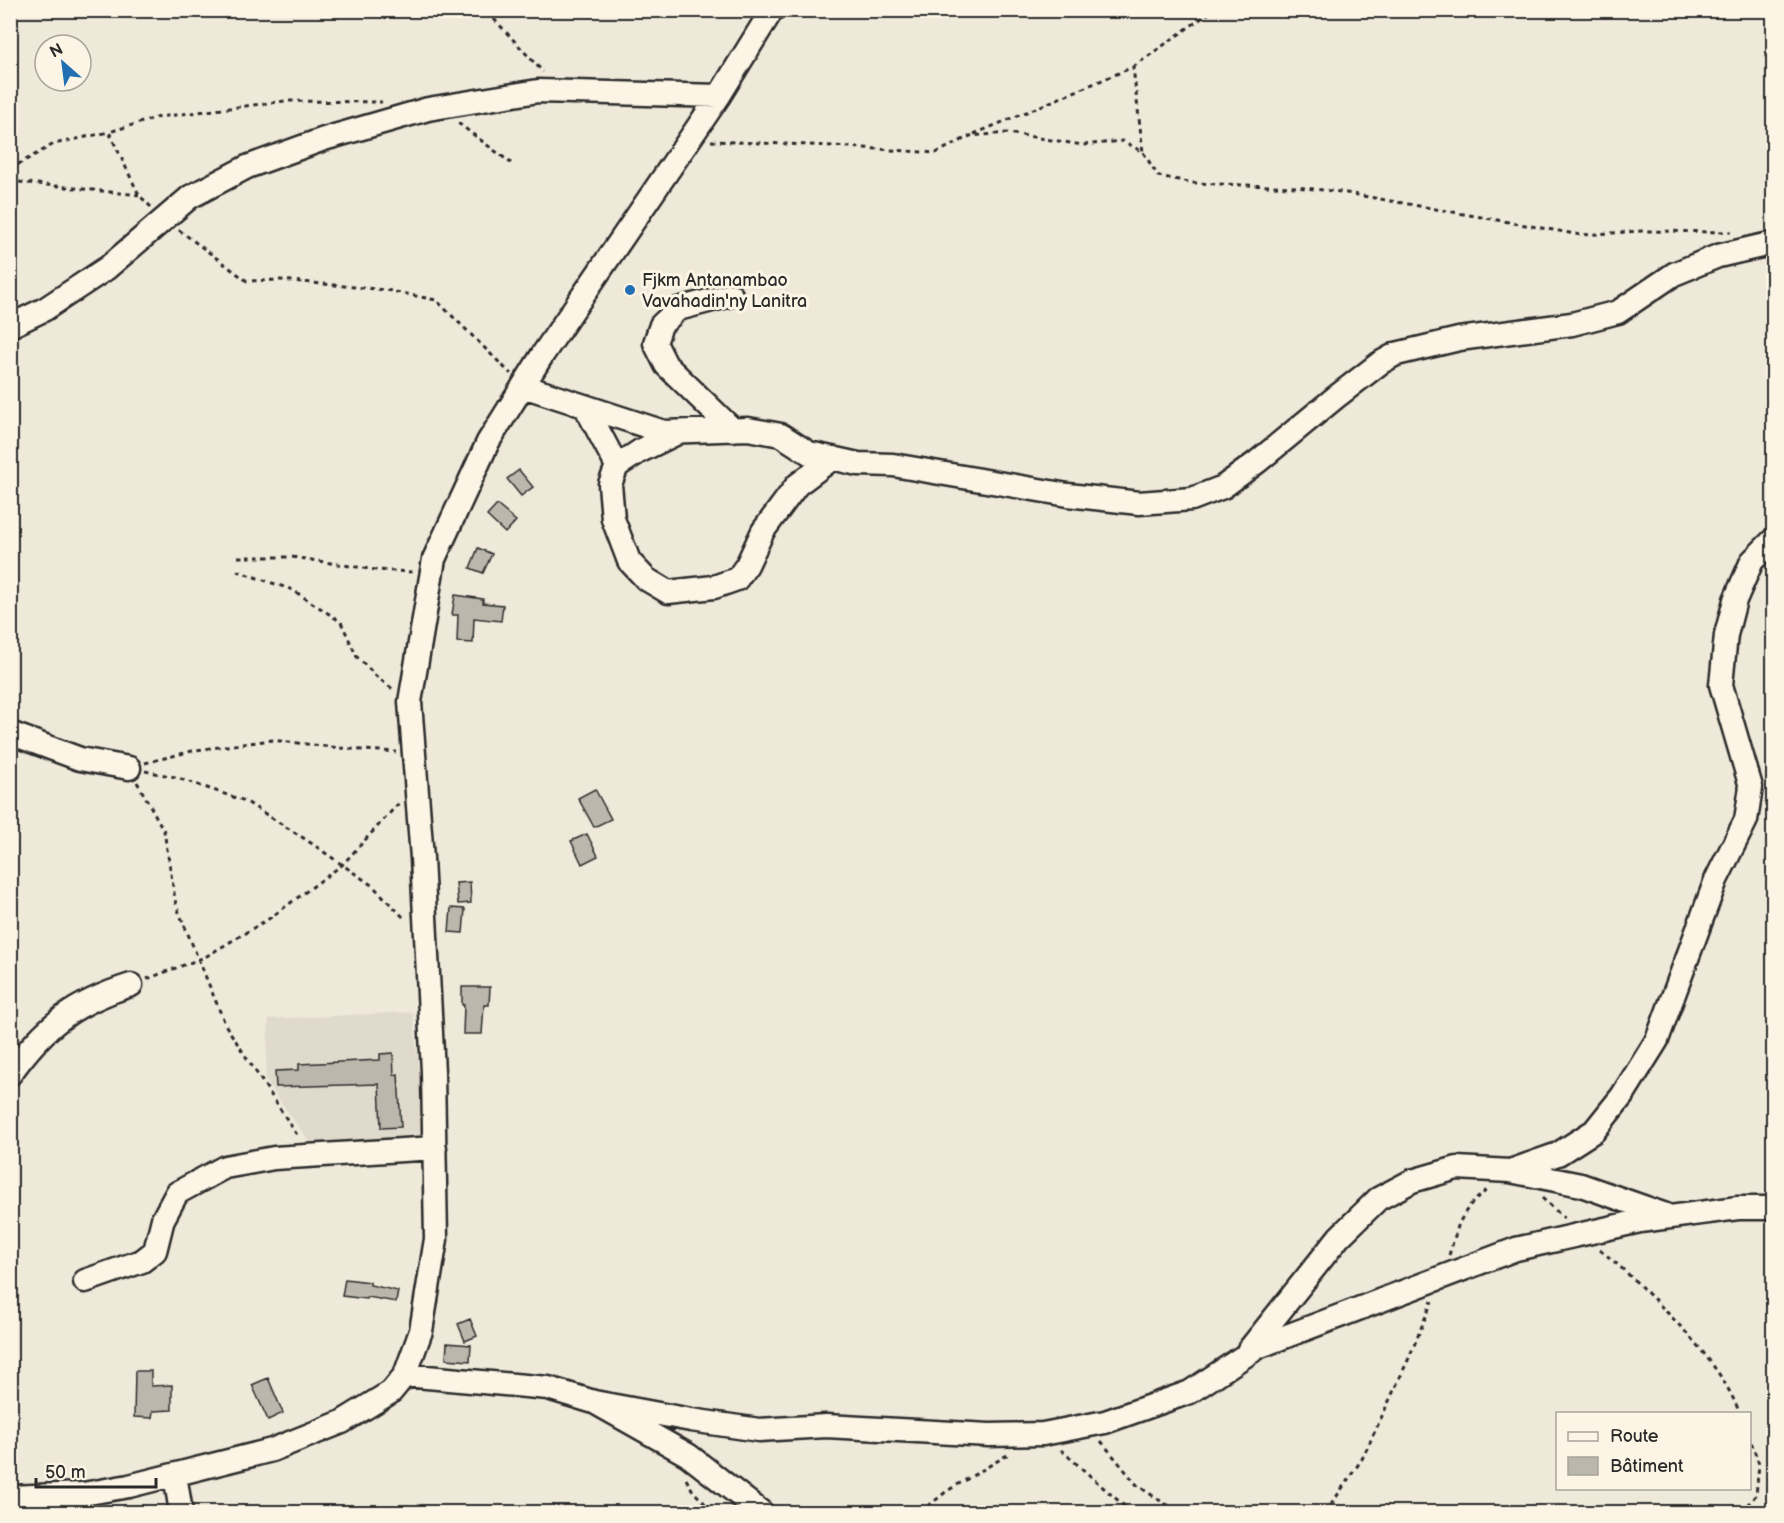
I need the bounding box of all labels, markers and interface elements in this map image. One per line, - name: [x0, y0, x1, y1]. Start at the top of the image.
- north arrow: [33, 33, 93, 93]
- text: N: [47, 40, 66, 62]
- place label: Fjkm Antanambao Vavahadin'ny Lanitra: [642, 270, 807, 312]
- marker: Fjkm Antanambao Vavahadin'ny Lanitra: [623, 283, 637, 297]
- legend: [1556, 1412, 1751, 1490]
- text: Route: [1610, 1426, 1659, 1447]
- scale bar: [36, 1451, 156, 1489]
- text: Bâtiment: [1610, 1456, 1684, 1477]
- text: 50 m: [45, 1462, 86, 1483]

